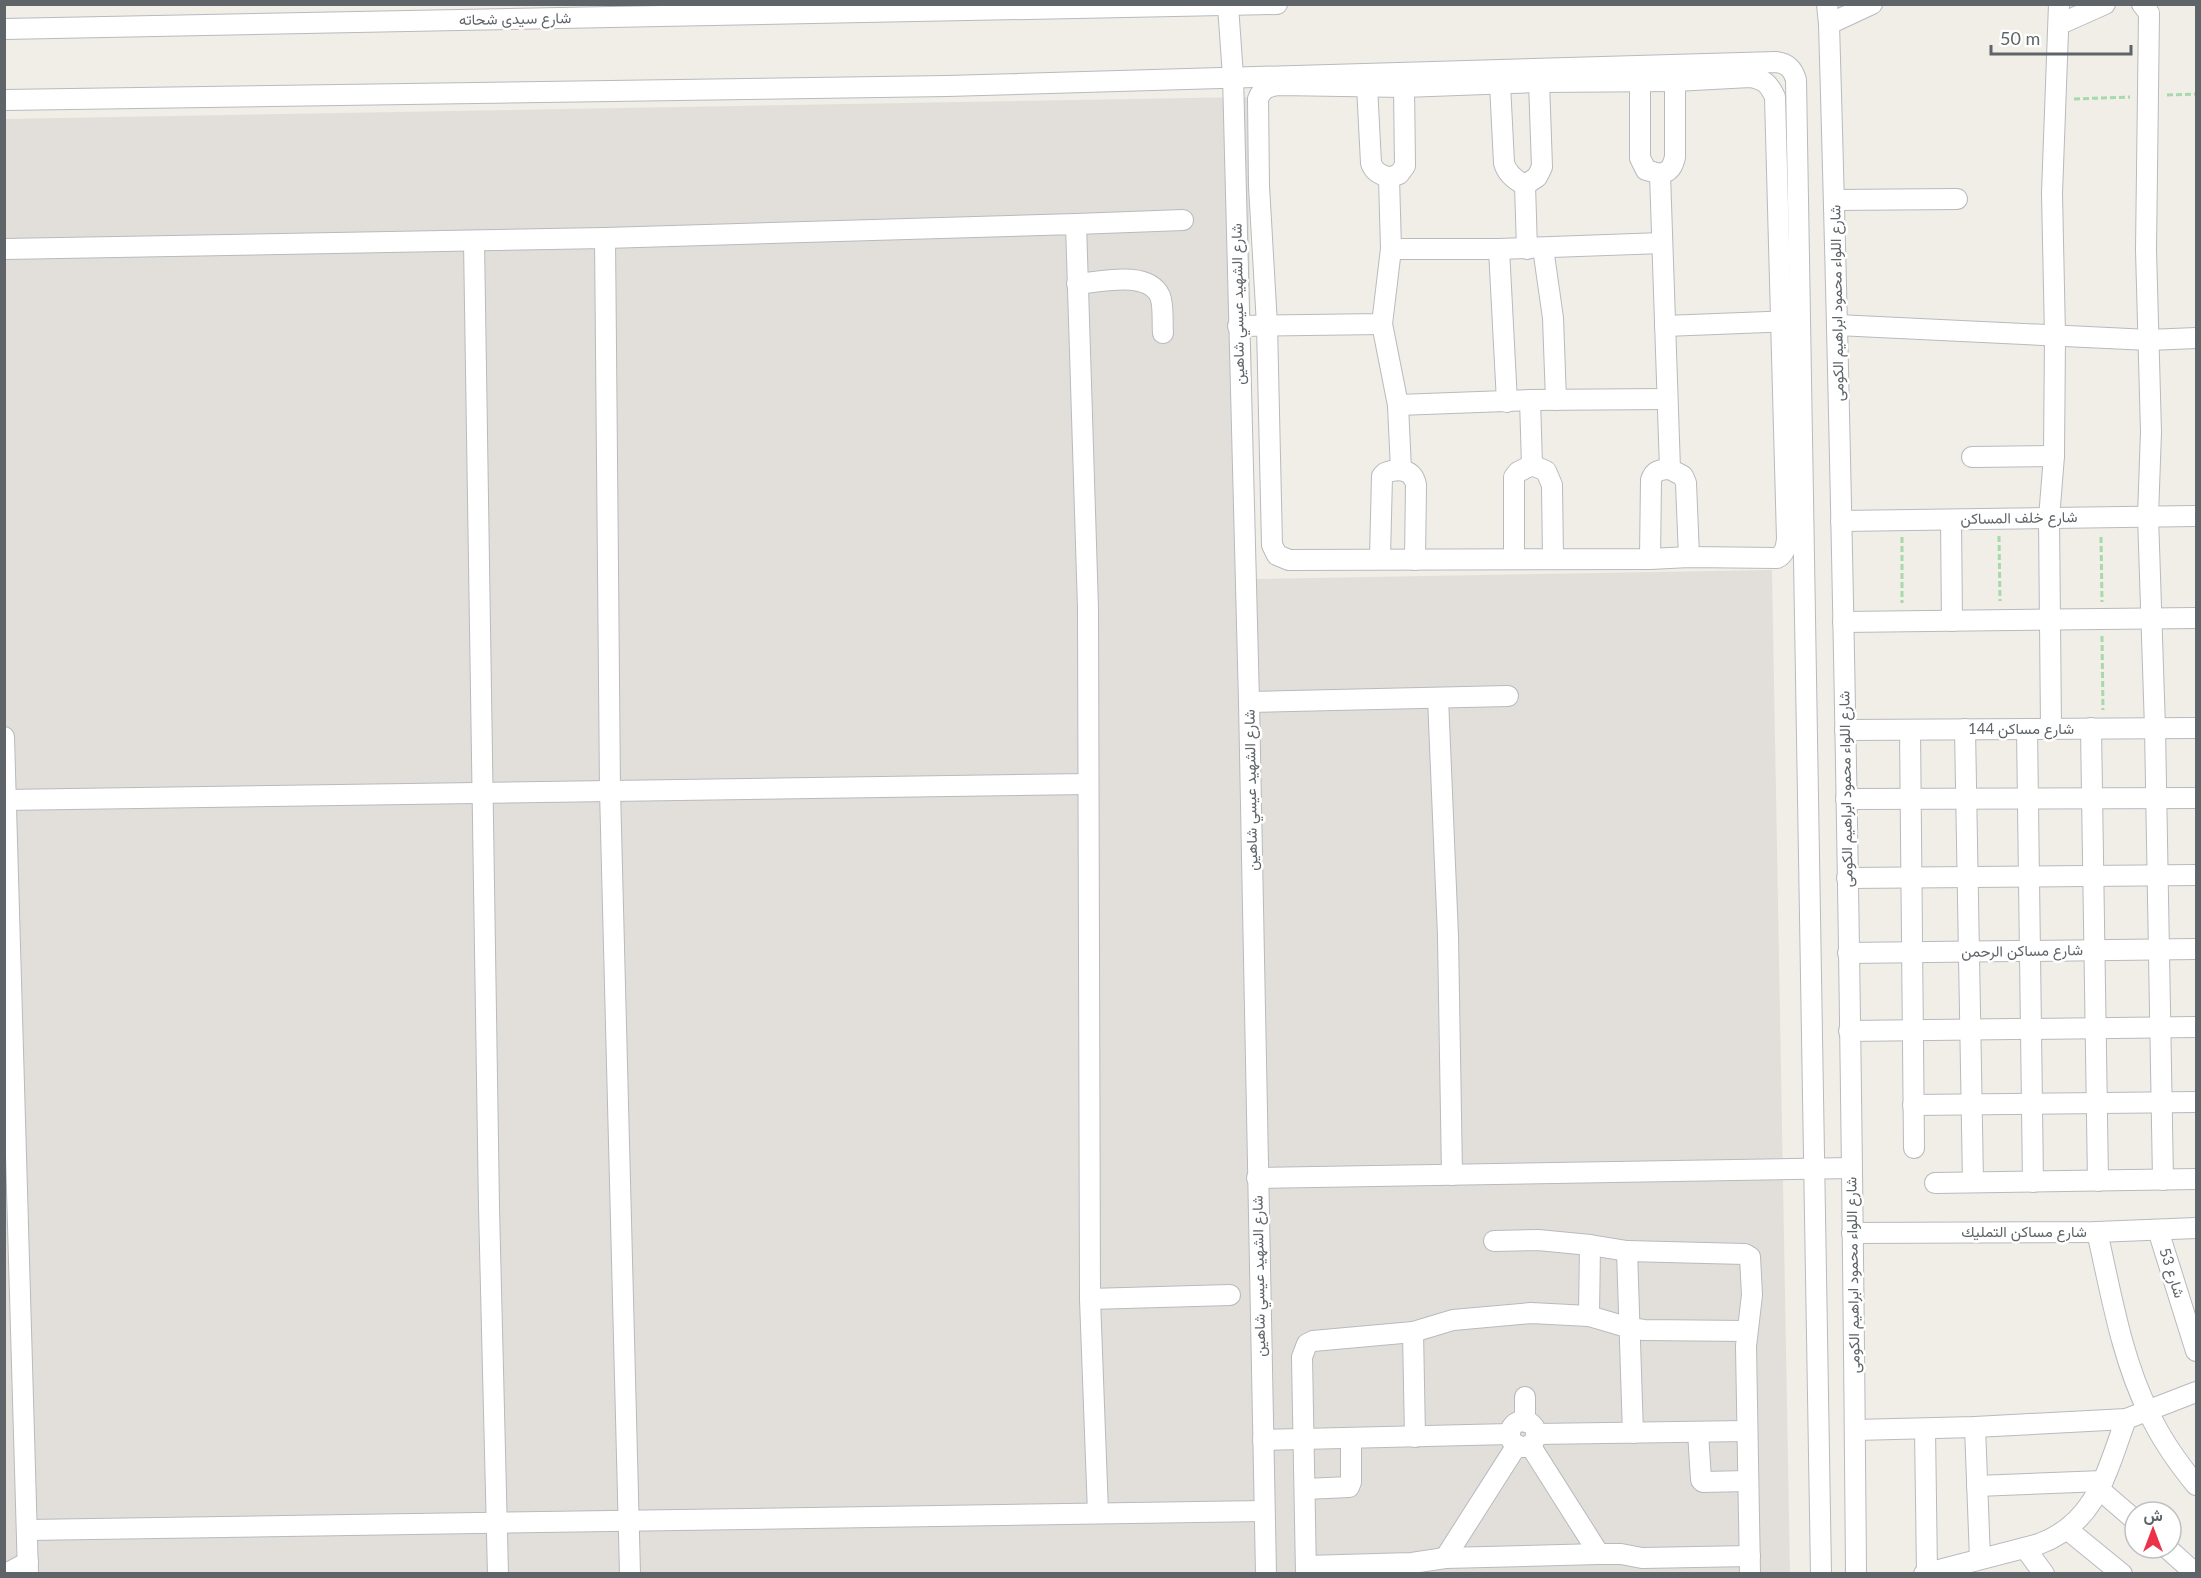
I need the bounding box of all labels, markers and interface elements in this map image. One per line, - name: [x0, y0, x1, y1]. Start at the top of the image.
- street label: شارع سيدى شحاته: [459, 8, 572, 31]
- scale bar: [1991, 18, 2130, 56]
- text: 50 m: [2000, 27, 2040, 49]
- street label: شارع اللواء محمود ابراهيم الكومى: [1825, 204, 1850, 401]
- street label: شارع الشهيد عيسي شاهين: [1227, 223, 1252, 385]
- street label: شارع خلف المساكن: [1960, 507, 2078, 530]
- street label: شارع اللواء محمود ابراهيم الكومى: [1834, 690, 1859, 887]
- street label: شارع الشهيد عيسي شاهين: [1240, 709, 1265, 871]
- street label: شارع مساكن 144: [1968, 719, 2074, 740]
- street label: شارع مساكن الرحمن: [1961, 940, 2083, 963]
- street label: شارع اللواء محمود ابراهيم الكومى: [1841, 1176, 1866, 1373]
- street label: شارع الشهيد عيسي شاهين: [1248, 1195, 1273, 1357]
- street label: شارع مساكن التمليك: [1961, 1222, 2087, 1243]
- street label: شارع 53: [2154, 1245, 2190, 1301]
- north arrow: [2123, 1500, 2183, 1560]
- text: ش: [2143, 1505, 2163, 1525]

